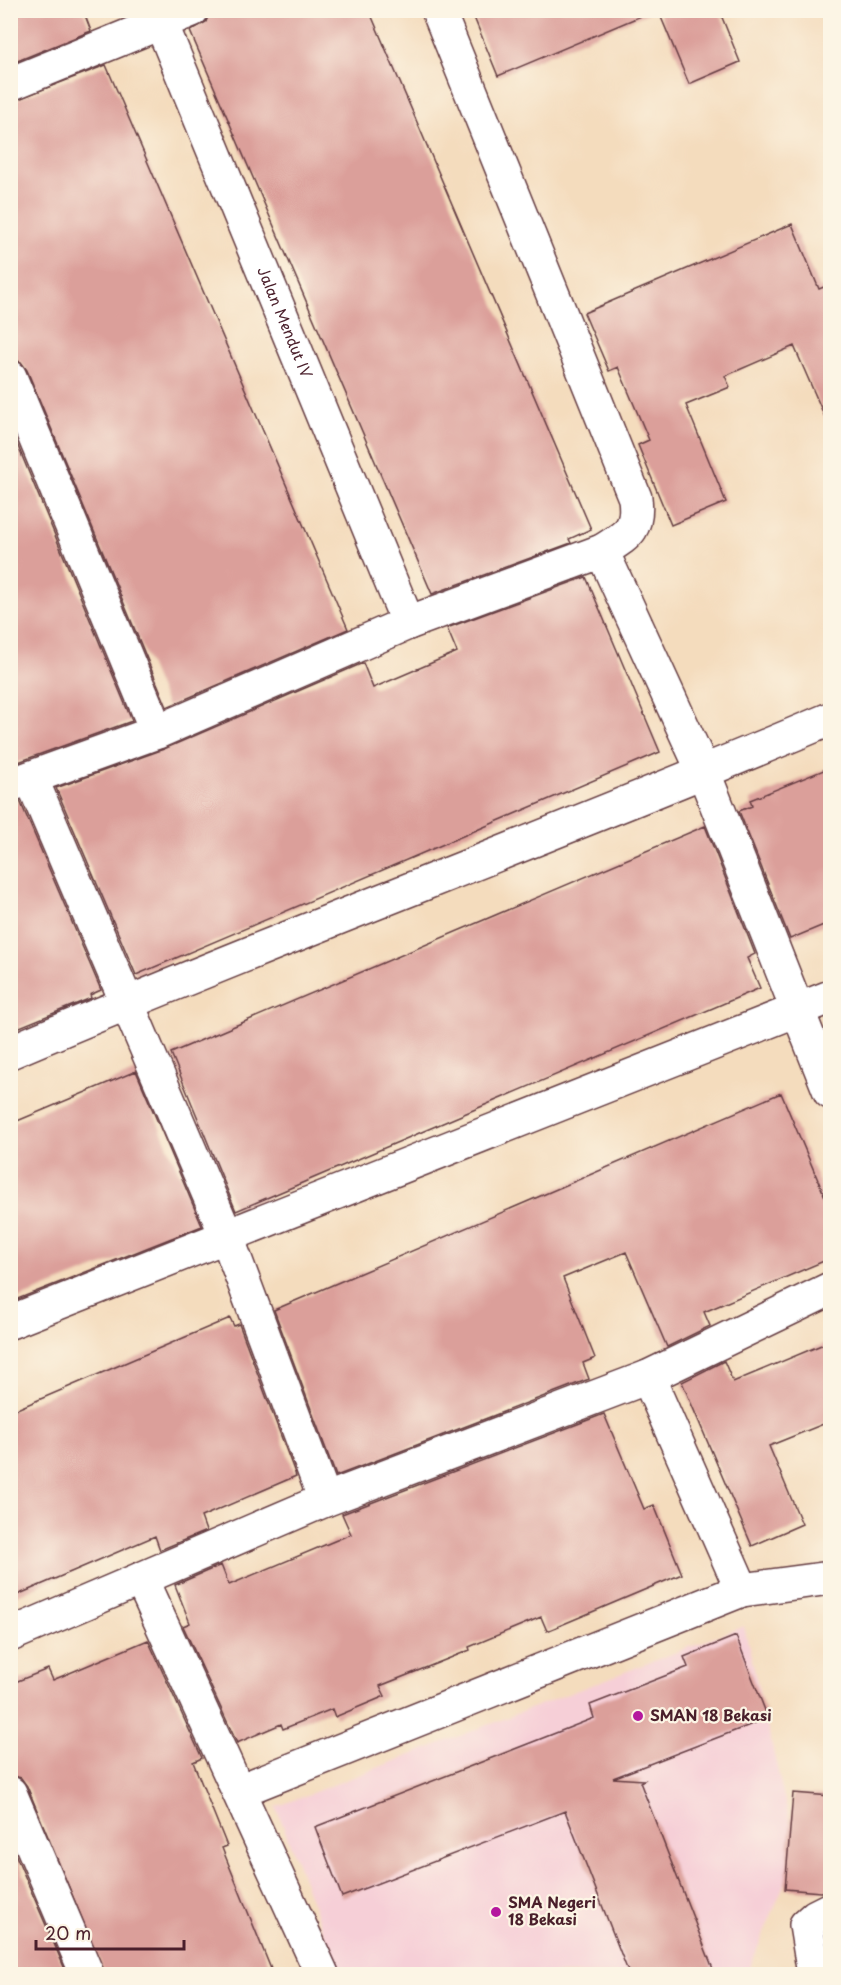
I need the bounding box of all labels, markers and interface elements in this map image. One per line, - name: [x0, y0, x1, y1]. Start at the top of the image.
- street label: Jalan Mendut IV: [252, 263, 319, 382]
- place label: SMAN 18 Bekasi: [650, 1703, 771, 1726]
- marker: SMAN 18 Bekasi: [631, 1709, 645, 1723]
- place label: SMA Negeri 18 Bekasi: [508, 1890, 596, 1930]
- marker: SMA Negeri 18 Bekasi: [489, 1905, 503, 1919]
- scale bar: [36, 1913, 184, 1951]
- text: 20 m: [45, 1919, 91, 1946]

